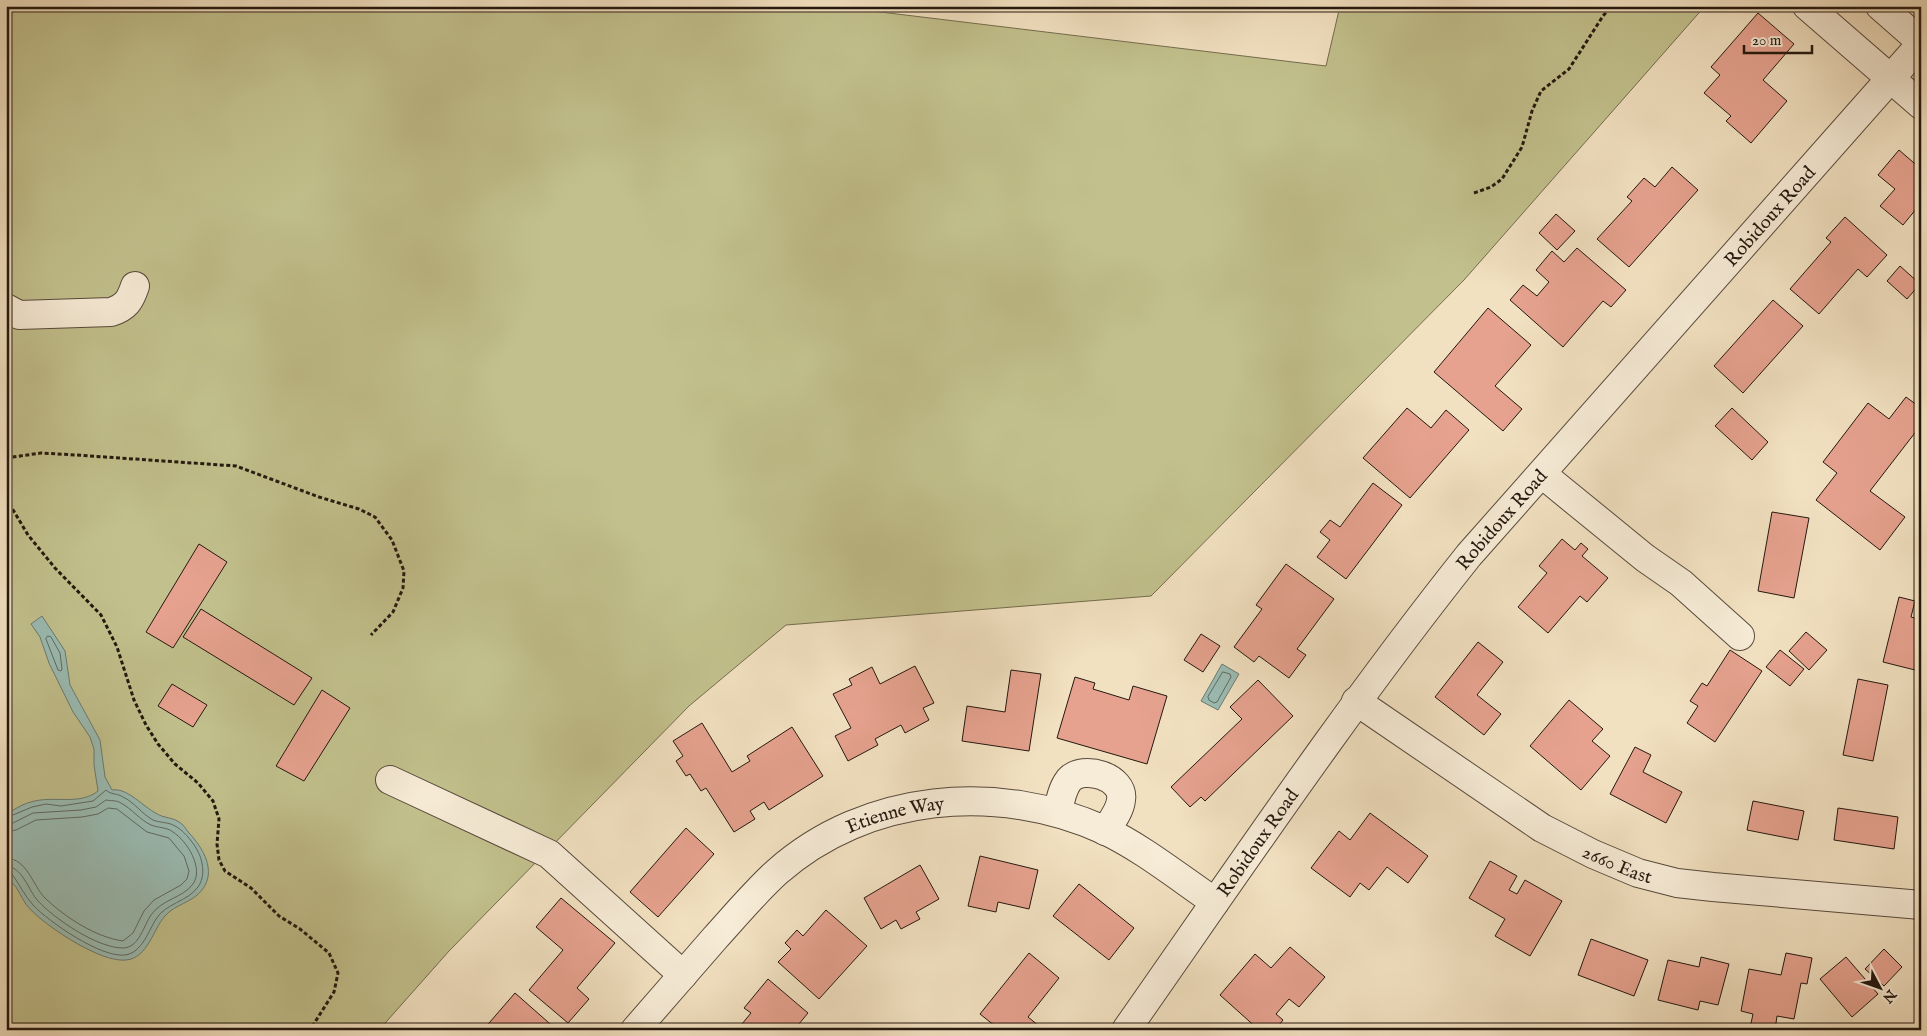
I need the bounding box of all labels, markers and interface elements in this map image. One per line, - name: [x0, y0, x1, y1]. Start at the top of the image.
- scale bar: [1744, 22, 1812, 54]
- text: 20 m: [1752, 31, 1782, 50]
- street label: Robidoux Road: [1720, 161, 1822, 272]
- street label: Robidoux Road: [1452, 464, 1554, 576]
- street label: Robidoux Road: [1213, 784, 1305, 902]
- street label: Etienne Way: [843, 792, 946, 840]
- street label: 2660 East: [1578, 841, 1655, 890]
- north arrow: [1854, 964, 1904, 1014]
- text: N: [1878, 985, 1900, 1006]

